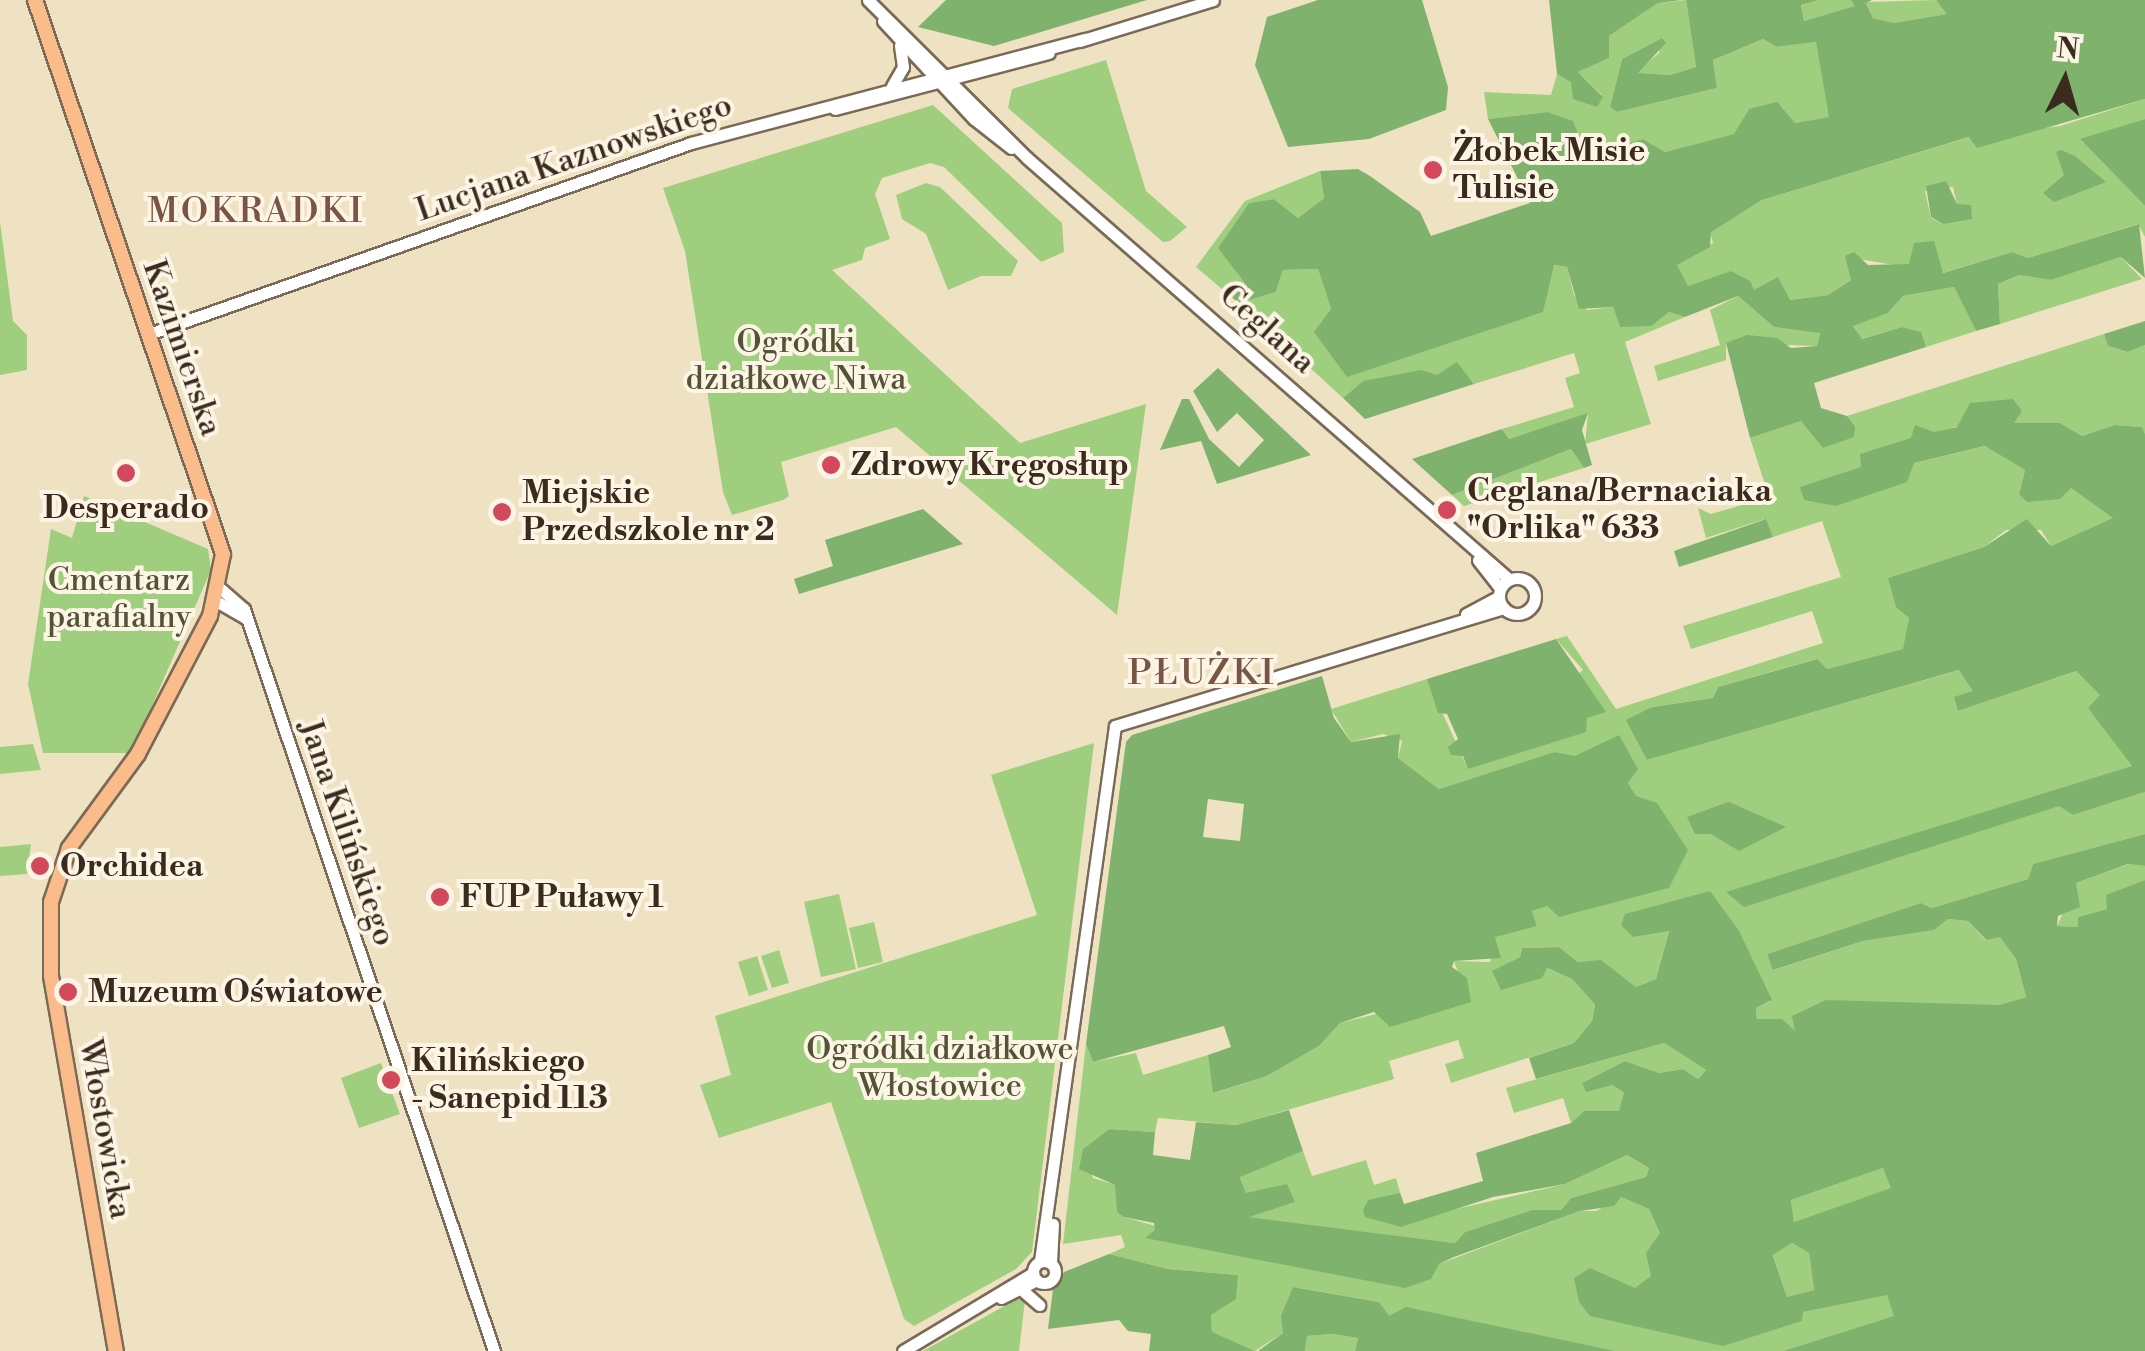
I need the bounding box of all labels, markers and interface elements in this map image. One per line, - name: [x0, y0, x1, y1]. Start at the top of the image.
- north arrow: [2015, 30, 2115, 130]
- text: N: [2055, 31, 2080, 68]
- street label: Lucjana Kaznowskiego: [411, 86, 737, 230]
- place label: Żłobek Misie Tulisie: [1453, 133, 1645, 208]
- marker: Żłobek Misie Tulisie: [1422, 159, 1444, 181]
- district label: MOKRADKI: [147, 191, 365, 233]
- street label: Kazimierska: [134, 255, 230, 441]
- street label: Ceglana: [1211, 276, 1323, 382]
- park label: Ogródki działkowe Niwa: [686, 324, 906, 399]
- place label: Zdrowy Kręgosłup: [851, 446, 1129, 484]
- marker: Zdrowy Kręgosłup: [820, 454, 842, 476]
- marker: Desperado: [115, 462, 137, 484]
- place label: Ceglana/Bernaciaka "Orlika" 633: [1467, 473, 1772, 548]
- place label: Miejskie Przedszkole nr 2: [522, 475, 775, 550]
- place label: Desperado: [43, 489, 209, 527]
- marker: Ceglana/Bernaciaka "Orlika" 633: [1436, 499, 1458, 521]
- marker: Miejskie Przedszkole nr 2: [491, 501, 513, 523]
- park label: Cmentarz parafialny: [47, 562, 191, 637]
- district label: PŁUŻKI: [1128, 653, 1276, 695]
- street label: Jana Kilińskiego: [290, 715, 404, 951]
- place label: Orchidea: [60, 847, 203, 885]
- marker: Orchidea: [29, 855, 51, 877]
- place label: FUP Puławy 1: [460, 878, 664, 916]
- marker: FUP Puławy 1: [429, 886, 451, 908]
- place label: Muzeum Oświatowe: [88, 973, 383, 1011]
- marker: Muzeum Oświatowe: [57, 981, 79, 1003]
- park label: Ogródki działkowe Włostowice: [806, 1031, 1074, 1106]
- street label: Włostowicka: [70, 1036, 140, 1222]
- place label: Kilińskiego - Sanepid 113: [411, 1043, 608, 1118]
- marker: Kilińskiego - Sanepid 113: [380, 1069, 402, 1091]

